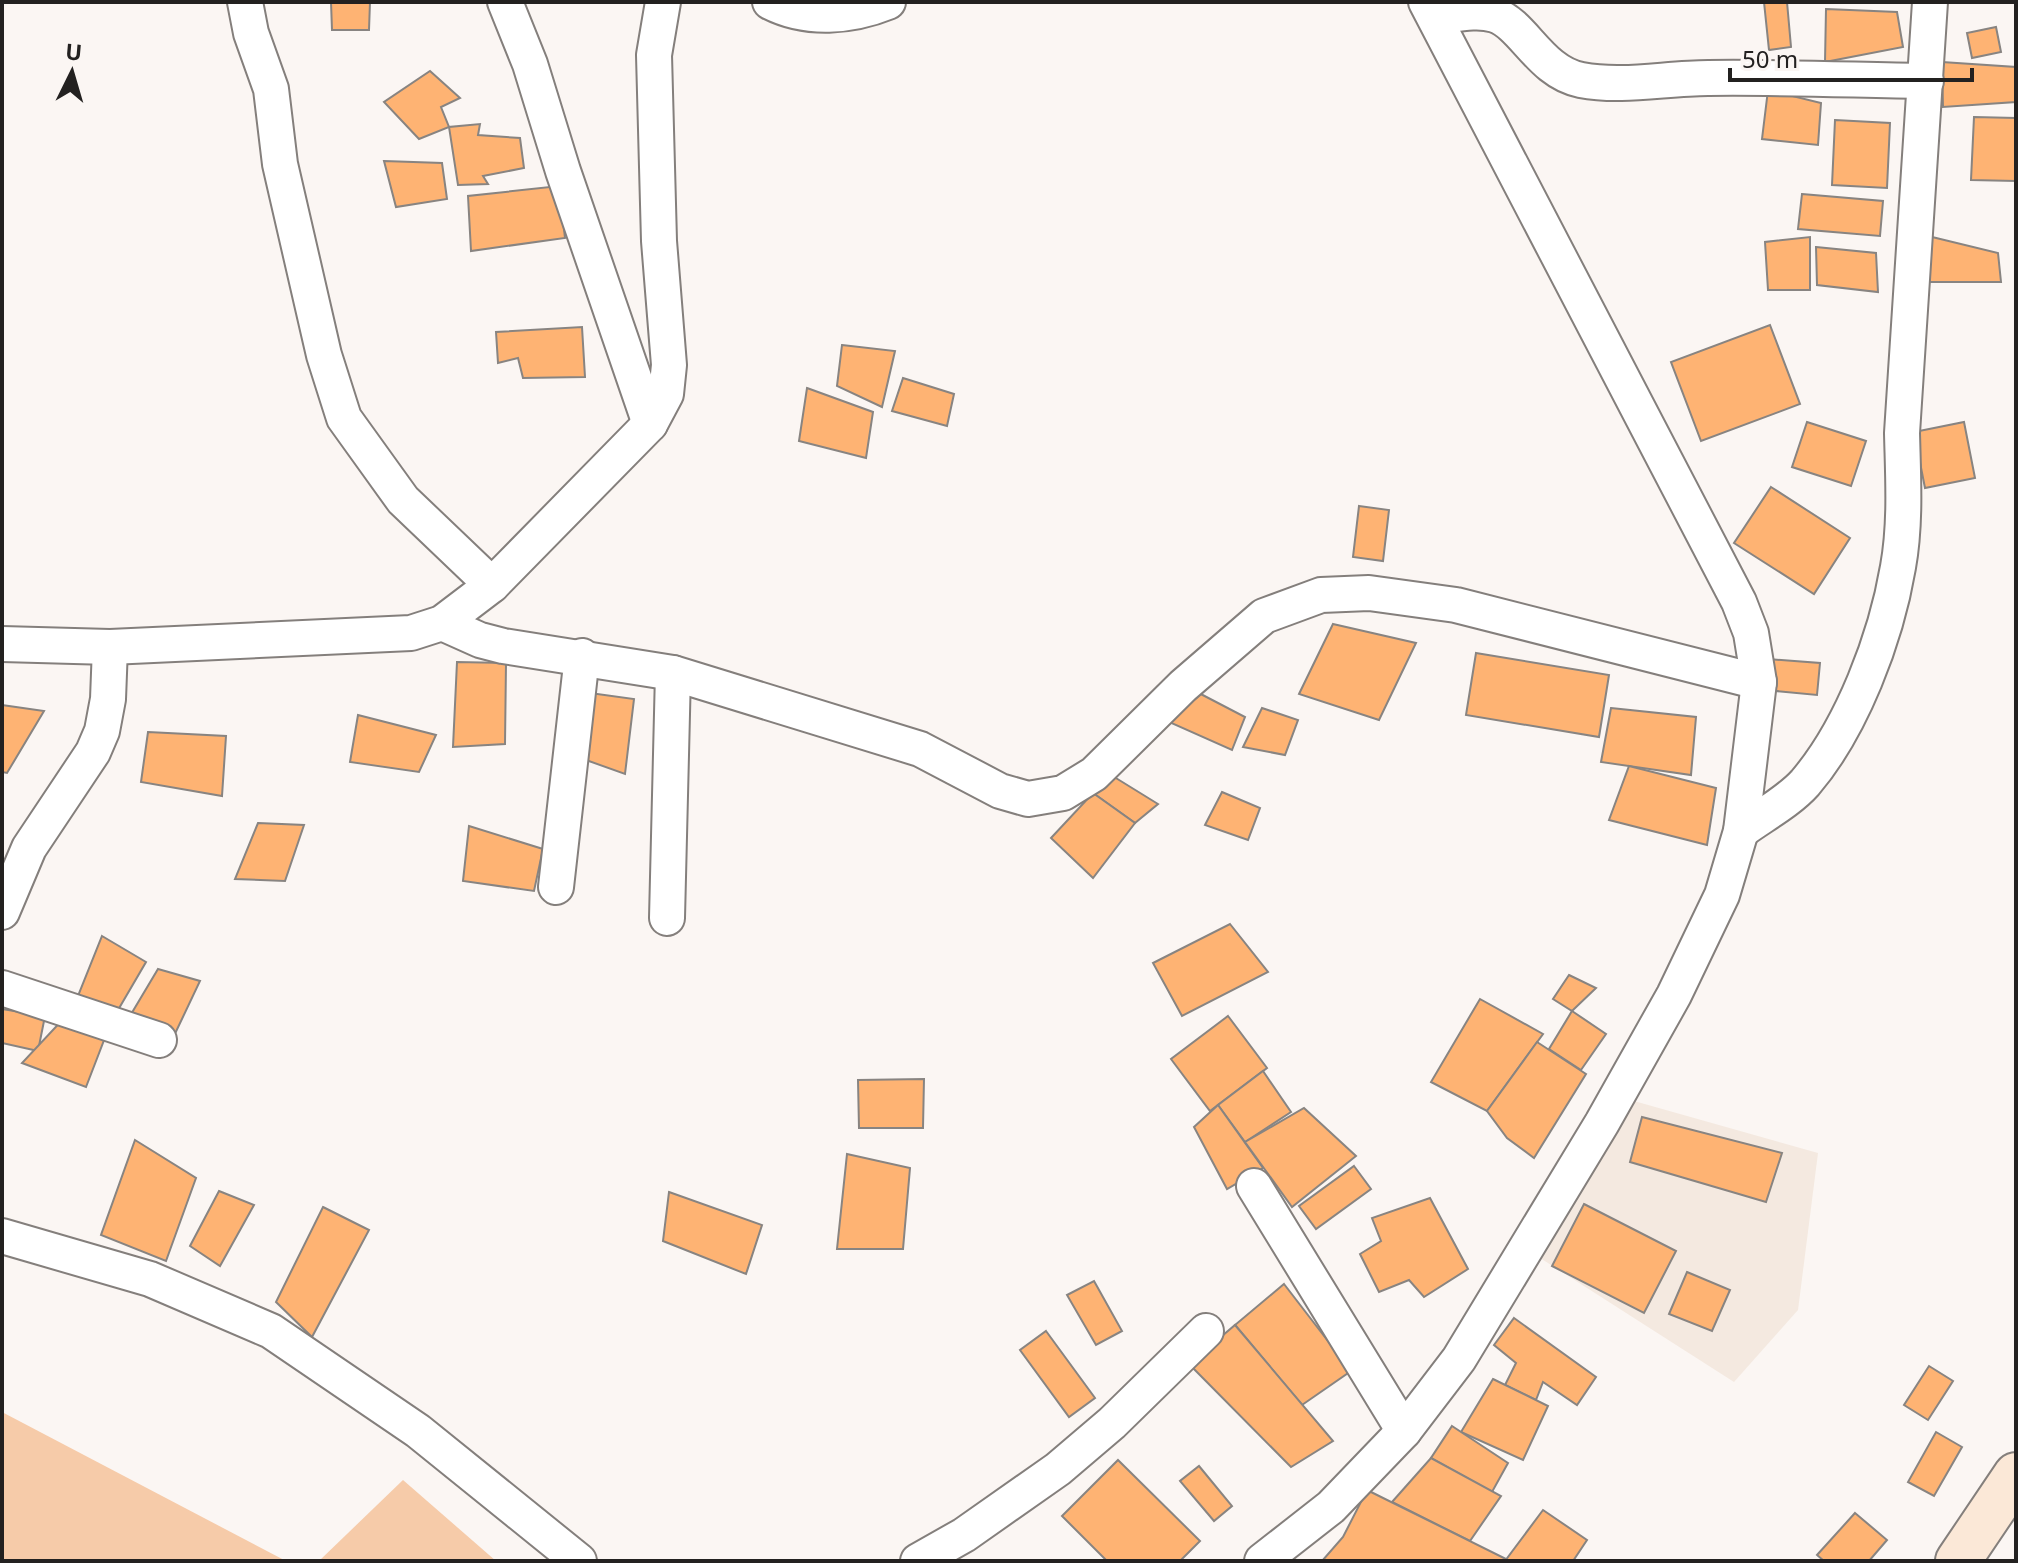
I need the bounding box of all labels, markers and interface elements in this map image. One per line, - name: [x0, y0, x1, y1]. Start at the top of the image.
- north arrow: [32, 32, 112, 112]
- scale bar: [1730, 32, 1972, 82]
- text: U: [64, 35, 83, 67]
- text: 50 m: [1742, 42, 1798, 75]

